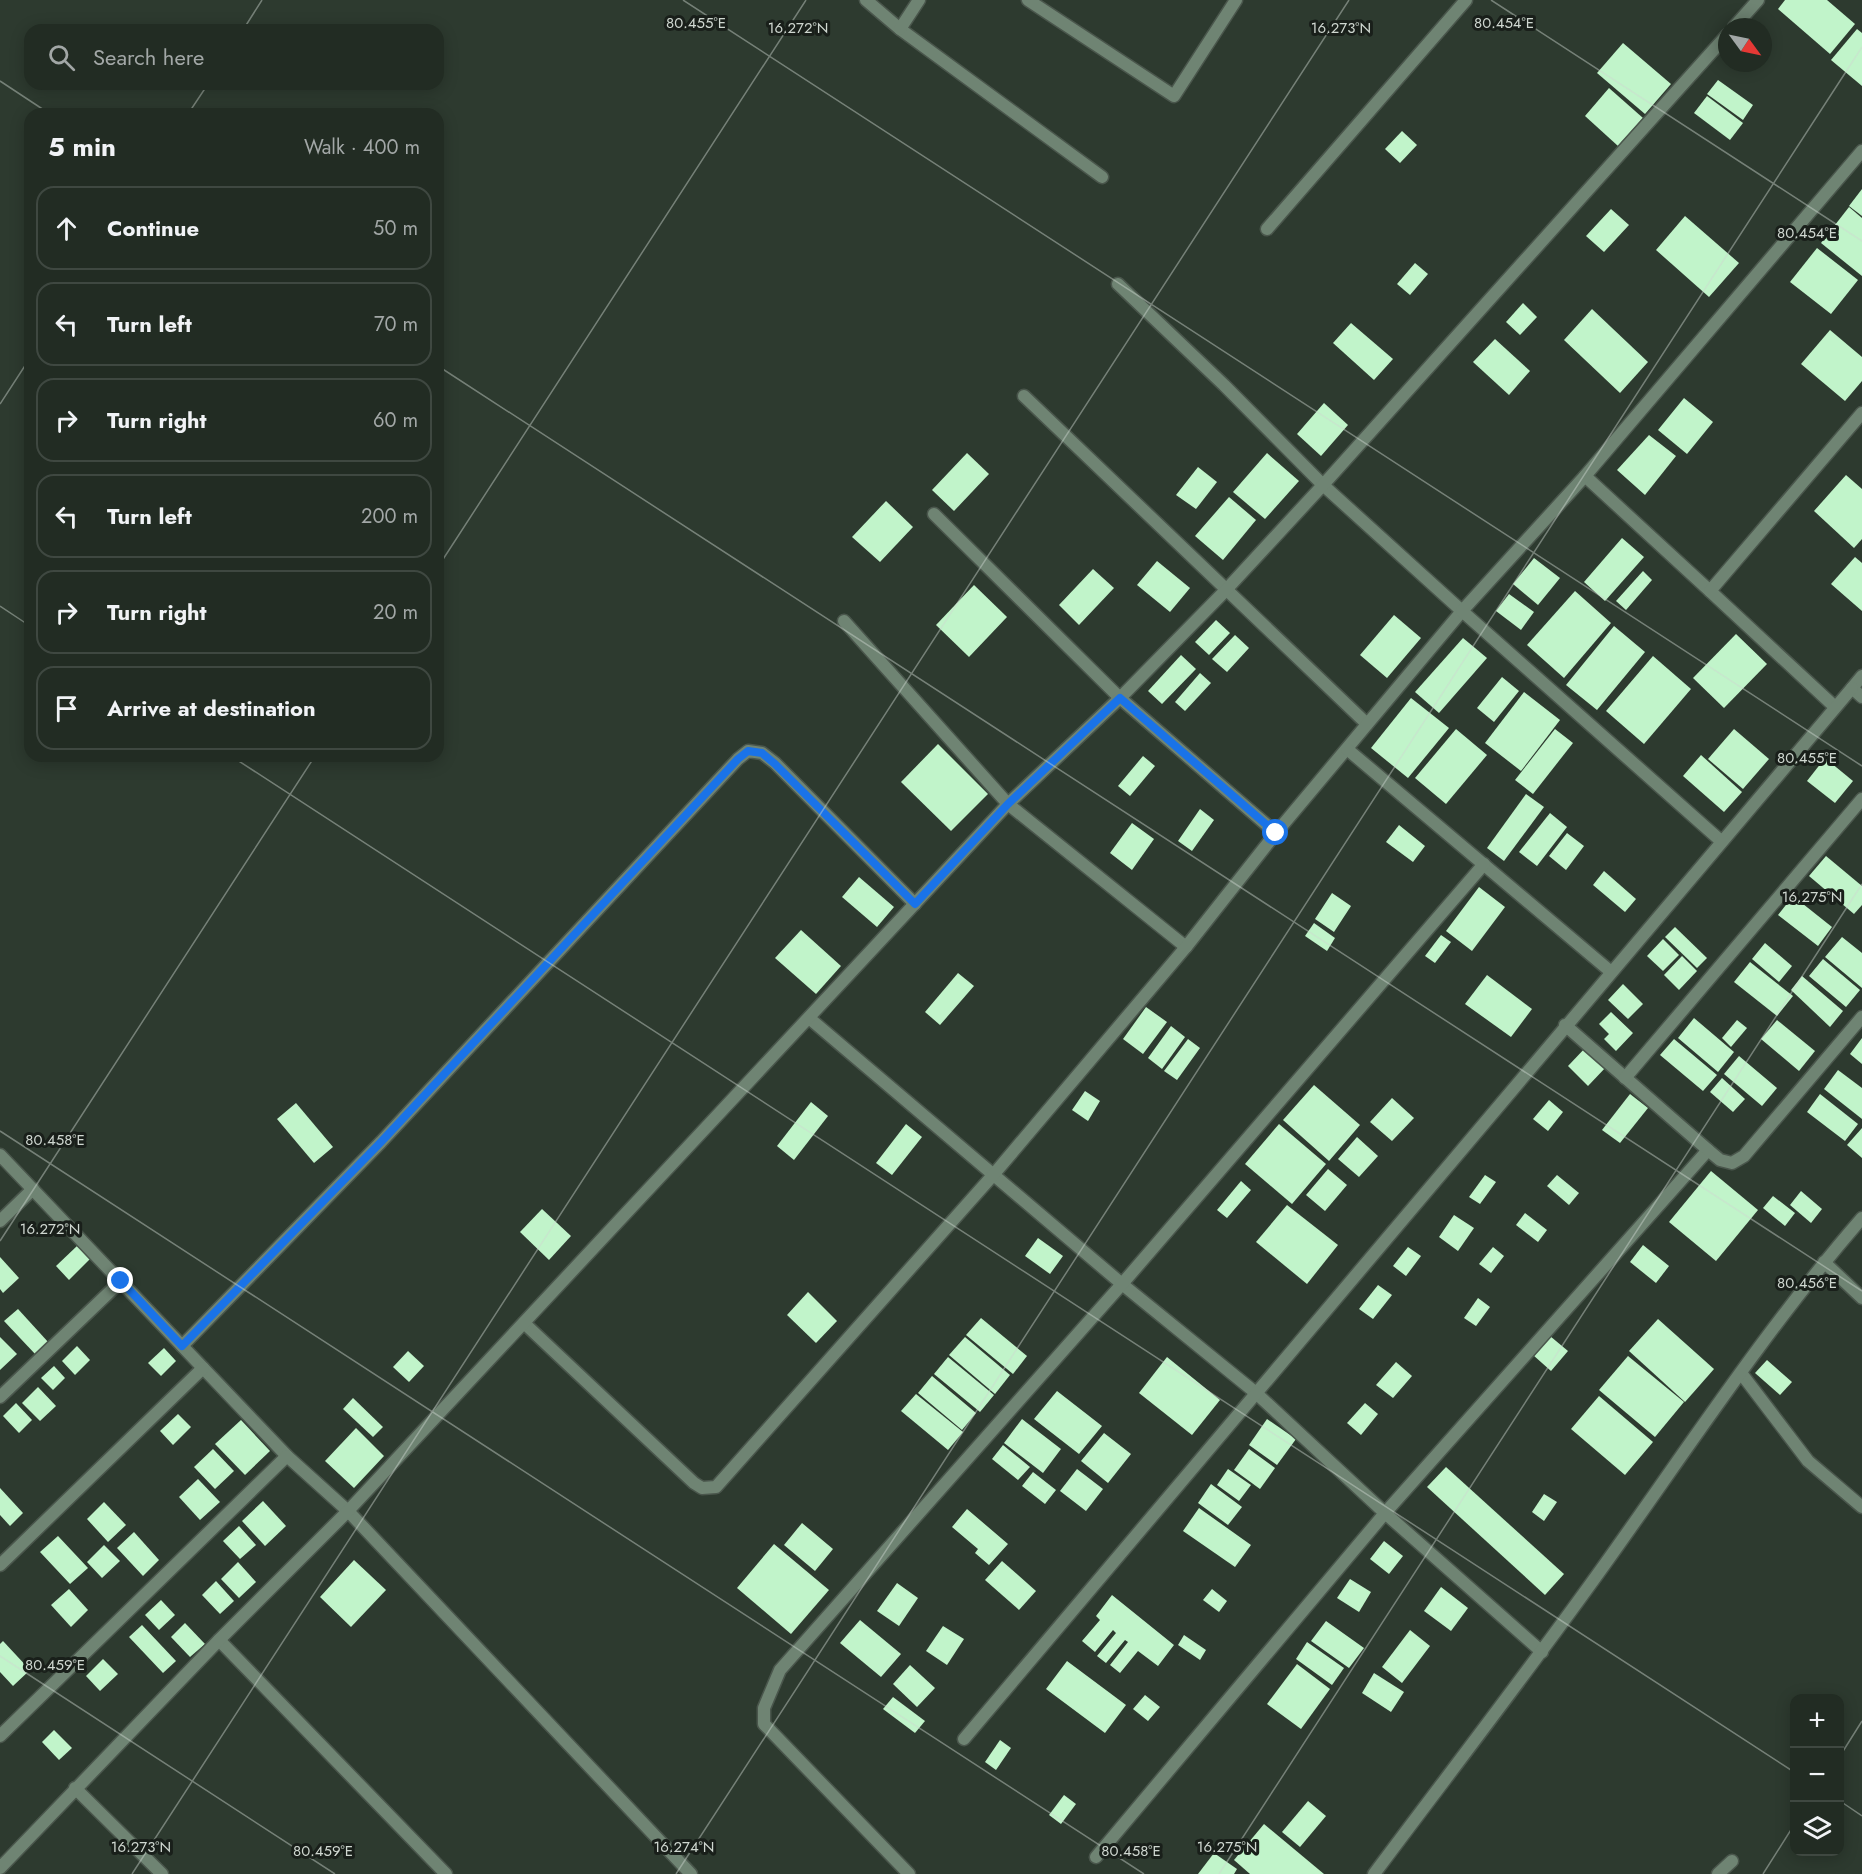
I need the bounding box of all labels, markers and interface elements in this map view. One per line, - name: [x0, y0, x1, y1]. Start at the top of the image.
- text: 80.455°E: [666, 12, 726, 34]
- text: 80.454°E: [1474, 12, 1534, 34]
- text: 16.272°N: [768, 17, 828, 39]
- text: 16.273°N: [1311, 17, 1371, 39]
- north arrow: [1718, 18, 1772, 72]
- search box: [24, 24, 444, 90]
- icon: search: [45, 41, 78, 74]
- text: Search here: [93, 41, 204, 73]
- text: 5 min: [48, 128, 116, 166]
- text: Walk · 400 m: [304, 133, 420, 162]
- icon: ahead: [50, 212, 83, 245]
- text: Continue: [107, 212, 199, 244]
- text: 50 m: [373, 214, 418, 243]
- text: 80.454°E: [1777, 222, 1837, 244]
- icon: left: [50, 308, 83, 341]
- text: Turn left: [107, 308, 192, 340]
- text: 70 m: [374, 310, 418, 339]
- icon: right: [50, 404, 83, 437]
- text: Turn right: [107, 404, 207, 436]
- text: 60 m: [373, 406, 418, 435]
- icon: left: [50, 500, 83, 533]
- text: Turn left: [107, 500, 192, 532]
- text: 200 m: [361, 502, 418, 531]
- icon: right: [50, 596, 83, 629]
- text: Turn right: [107, 596, 207, 628]
- text: 20 m: [373, 598, 418, 627]
- icon: arrive: [50, 692, 83, 725]
- text: Arrive at destination: [107, 692, 316, 724]
- text: 80.455°E: [1777, 747, 1837, 769]
- route start: [1262, 819, 1288, 845]
- text: 16.275°N: [1782, 886, 1842, 908]
- text: 80.458°E: [25, 1129, 85, 1151]
- text: 16.272°N: [20, 1218, 80, 1240]
- route end: [107, 1267, 133, 1293]
- text: 80.456°E: [1777, 1272, 1837, 1294]
- text: 80.459°E: [25, 1654, 85, 1676]
- map controls: [1790, 1694, 1844, 1856]
- button: +: [1790, 1694, 1844, 1748]
- button: −: [1790, 1748, 1844, 1802]
- button: layers: [1790, 1802, 1844, 1856]
- text: 16.273°N: [111, 1836, 171, 1858]
- text: 16.274°N: [654, 1836, 714, 1858]
- text: 16.275°N: [1197, 1836, 1257, 1858]
- text: 80.459°E: [293, 1840, 353, 1862]
- text: 80.458°E: [1101, 1840, 1161, 1862]

